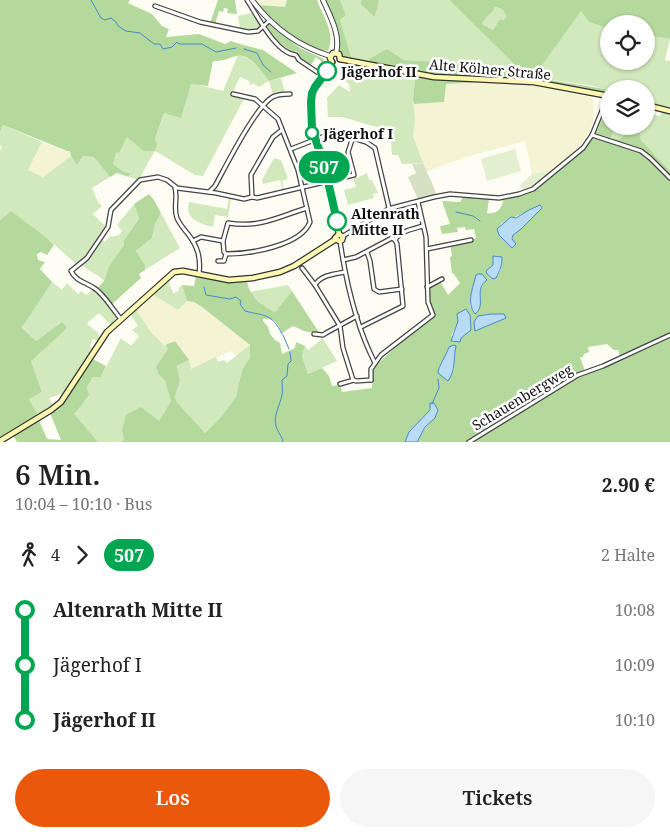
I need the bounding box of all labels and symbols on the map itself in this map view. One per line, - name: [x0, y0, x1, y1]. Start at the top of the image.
- street label: Alte Kölner Straße: [428, 54, 552, 84]
- marker: Jägerhof II: [317, 61, 337, 81]
- place label: Jägerhof II: [340, 62, 417, 81]
- place label: Jägerhof I: [322, 124, 393, 143]
- marker: Jägerhof I: [305, 126, 319, 140]
- line badge: 507: [295, 151, 353, 183]
- place label: Altenrath Mitte II: [351, 204, 420, 239]
- marker: Altenrath Mitte II: [327, 211, 347, 231]
- street label: Schauenbergweg: [468, 359, 576, 435]

